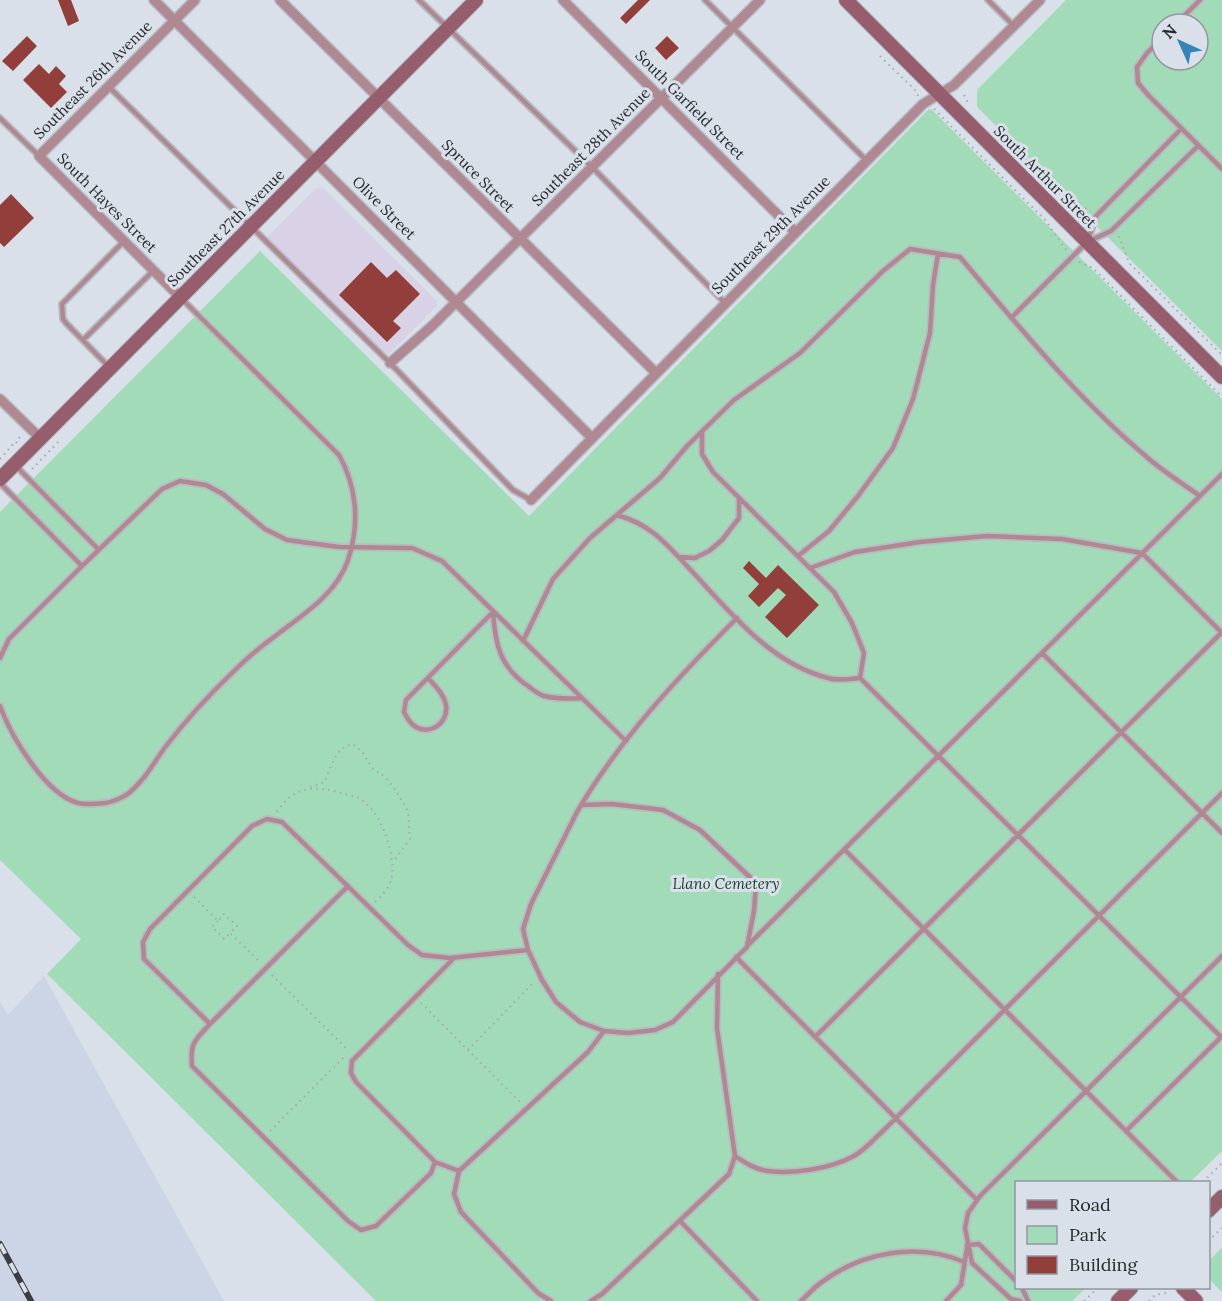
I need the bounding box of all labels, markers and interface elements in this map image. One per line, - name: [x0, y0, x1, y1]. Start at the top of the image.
- north arrow: [1150, 12, 1210, 72]
- street label: Southeast 26th Avenue: [29, 16, 156, 143]
- text: N: [1158, 20, 1181, 43]
- street label: South Garfield Street: [631, 46, 749, 164]
- street label: Southeast 28th Avenue: [527, 83, 654, 210]
- street label: South Arthur Street: [990, 121, 1101, 232]
- street label: Spruce Street: [438, 135, 519, 216]
- street label: South Hayes Street: [53, 149, 161, 257]
- street label: Southeast 27th Avenue: [163, 165, 288, 290]
- street label: Southeast 29th Avenue: [707, 171, 834, 298]
- street label: Olive Street: [349, 172, 420, 244]
- park label: Llano Cemetery: [672, 874, 780, 893]
- legend: [1015, 1181, 1210, 1289]
- text: Road: [1069, 1193, 1111, 1216]
- text: Park: [1069, 1223, 1107, 1246]
- text: Building: [1069, 1253, 1139, 1276]

